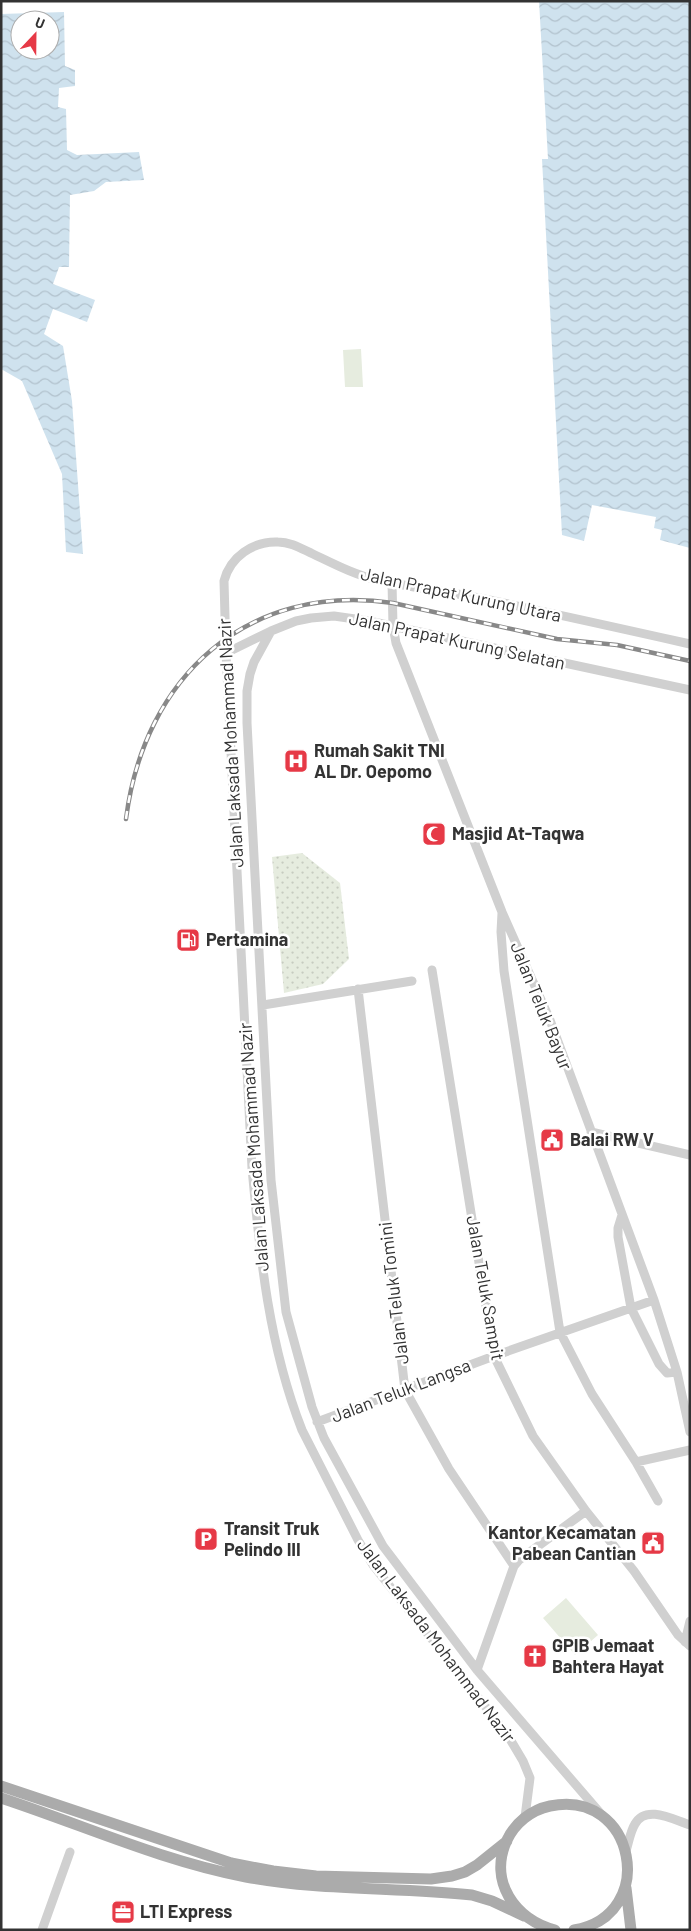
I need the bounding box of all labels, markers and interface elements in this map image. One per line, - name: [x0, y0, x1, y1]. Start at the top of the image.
- north arrow: [10, 10, 60, 60]
- text: U: [33, 13, 48, 32]
- street label: Jalan Prapat Kurung Utara: [359, 562, 564, 626]
- street label: Jalan Prapat Kurung Selatan: [347, 606, 567, 674]
- street label: Jalan Laksada Mohammad Nazir: [212, 617, 248, 868]
- place label: Rumah Sakit TNI AL Dr. Oepomo: [314, 739, 445, 782]
- hospital icon: Rumah Sakit TNI AL Dr. Oepomo: [283, 748, 309, 774]
- mosque icon: Masjid At-Taqwa: [421, 821, 447, 847]
- place label: Masjid At-Taqwa: [452, 822, 584, 844]
- fuel station icon: Pertamina: [175, 927, 201, 953]
- place label: Pertamina: [206, 928, 288, 950]
- street label: Jalan Teluk Bayur: [506, 938, 578, 1073]
- street label: Jalan Laksada Mohammad Nazir: [233, 1021, 273, 1272]
- public building icon: Balai RW V: [539, 1127, 565, 1153]
- place label: Balai RW V: [570, 1128, 654, 1150]
- street label: Jalan Teluk Sampit: [462, 1214, 510, 1362]
- street label: Jalan Teluk Tomini: [373, 1220, 413, 1366]
- street label: Jalan Teluk Langsa: [328, 1353, 474, 1427]
- place label: Transit Truk Pelindo III: [224, 1517, 320, 1560]
- place label: Kantor Kecamatan Pabean Cantian: [488, 1521, 636, 1564]
- parking icon: Transit Truk Pelindo III: [193, 1526, 219, 1552]
- public building icon: Kantor Kecamatan Pabean Cantian: [640, 1530, 666, 1556]
- street label: Jalan Laksada Mohammad Nazir: [353, 1534, 521, 1747]
- place label: GPIB Jemaat Bahtera Hayat: [552, 1634, 664, 1677]
- church icon: GPIB Jemaat Bahtera Hayat: [522, 1643, 548, 1669]
- office icon: LTI Express: [110, 1899, 136, 1925]
- place label: LTI Express: [140, 1900, 232, 1922]

